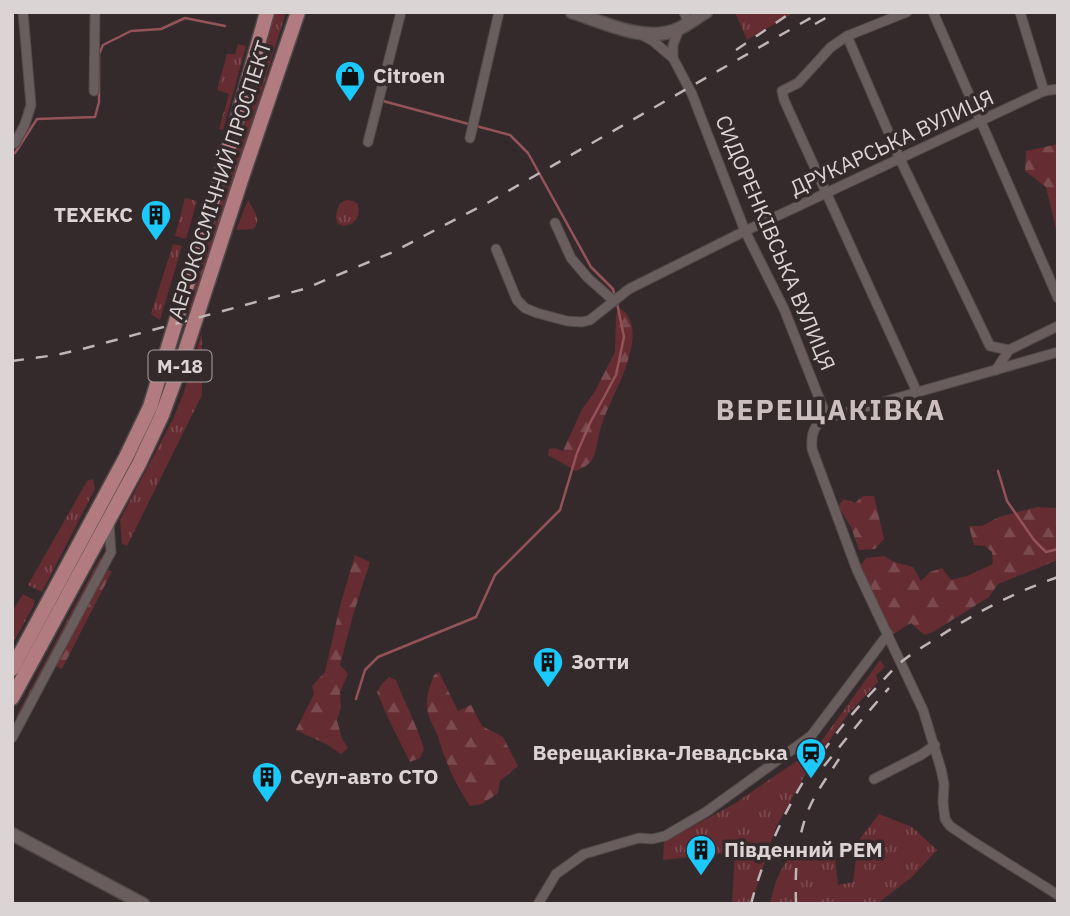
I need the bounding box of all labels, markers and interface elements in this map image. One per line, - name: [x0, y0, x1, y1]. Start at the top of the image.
- street label: АЕРОКОСМІЧНИЙ ПРОСПЕКТ: [161, 37, 277, 322]
- shop icon: Citroen: [333, 59, 367, 103]
- place label: Citroen: [373, 61, 445, 89]
- street label: ДРУКАРСЬКА ВУЛИЦЯ: [785, 83, 998, 202]
- street label: СИДОРЕНКІВСЬКА ВУЛИЦЯ: [709, 111, 842, 375]
- building icon: ТЕХЕКС: [139, 198, 173, 242]
- place label: ТЕХЕКС: [54, 200, 133, 228]
- road number: М-18: [148, 350, 212, 382]
- district label: ВЕРЕЩАКІВКА: [716, 391, 946, 428]
- building icon: Зотти: [531, 645, 565, 689]
- place label: Зотти: [571, 647, 629, 675]
- station icon: Верещаківка-Левадська: [794, 736, 828, 780]
- place label: Верещаківка-Левадська: [533, 738, 788, 766]
- building icon: Сеул-авто СТО: [250, 760, 284, 804]
- place label: Сеул-авто СТО: [290, 762, 439, 790]
- building icon: Південний РЕМ: [684, 833, 718, 877]
- place label: Південний РЕМ: [724, 835, 883, 863]

